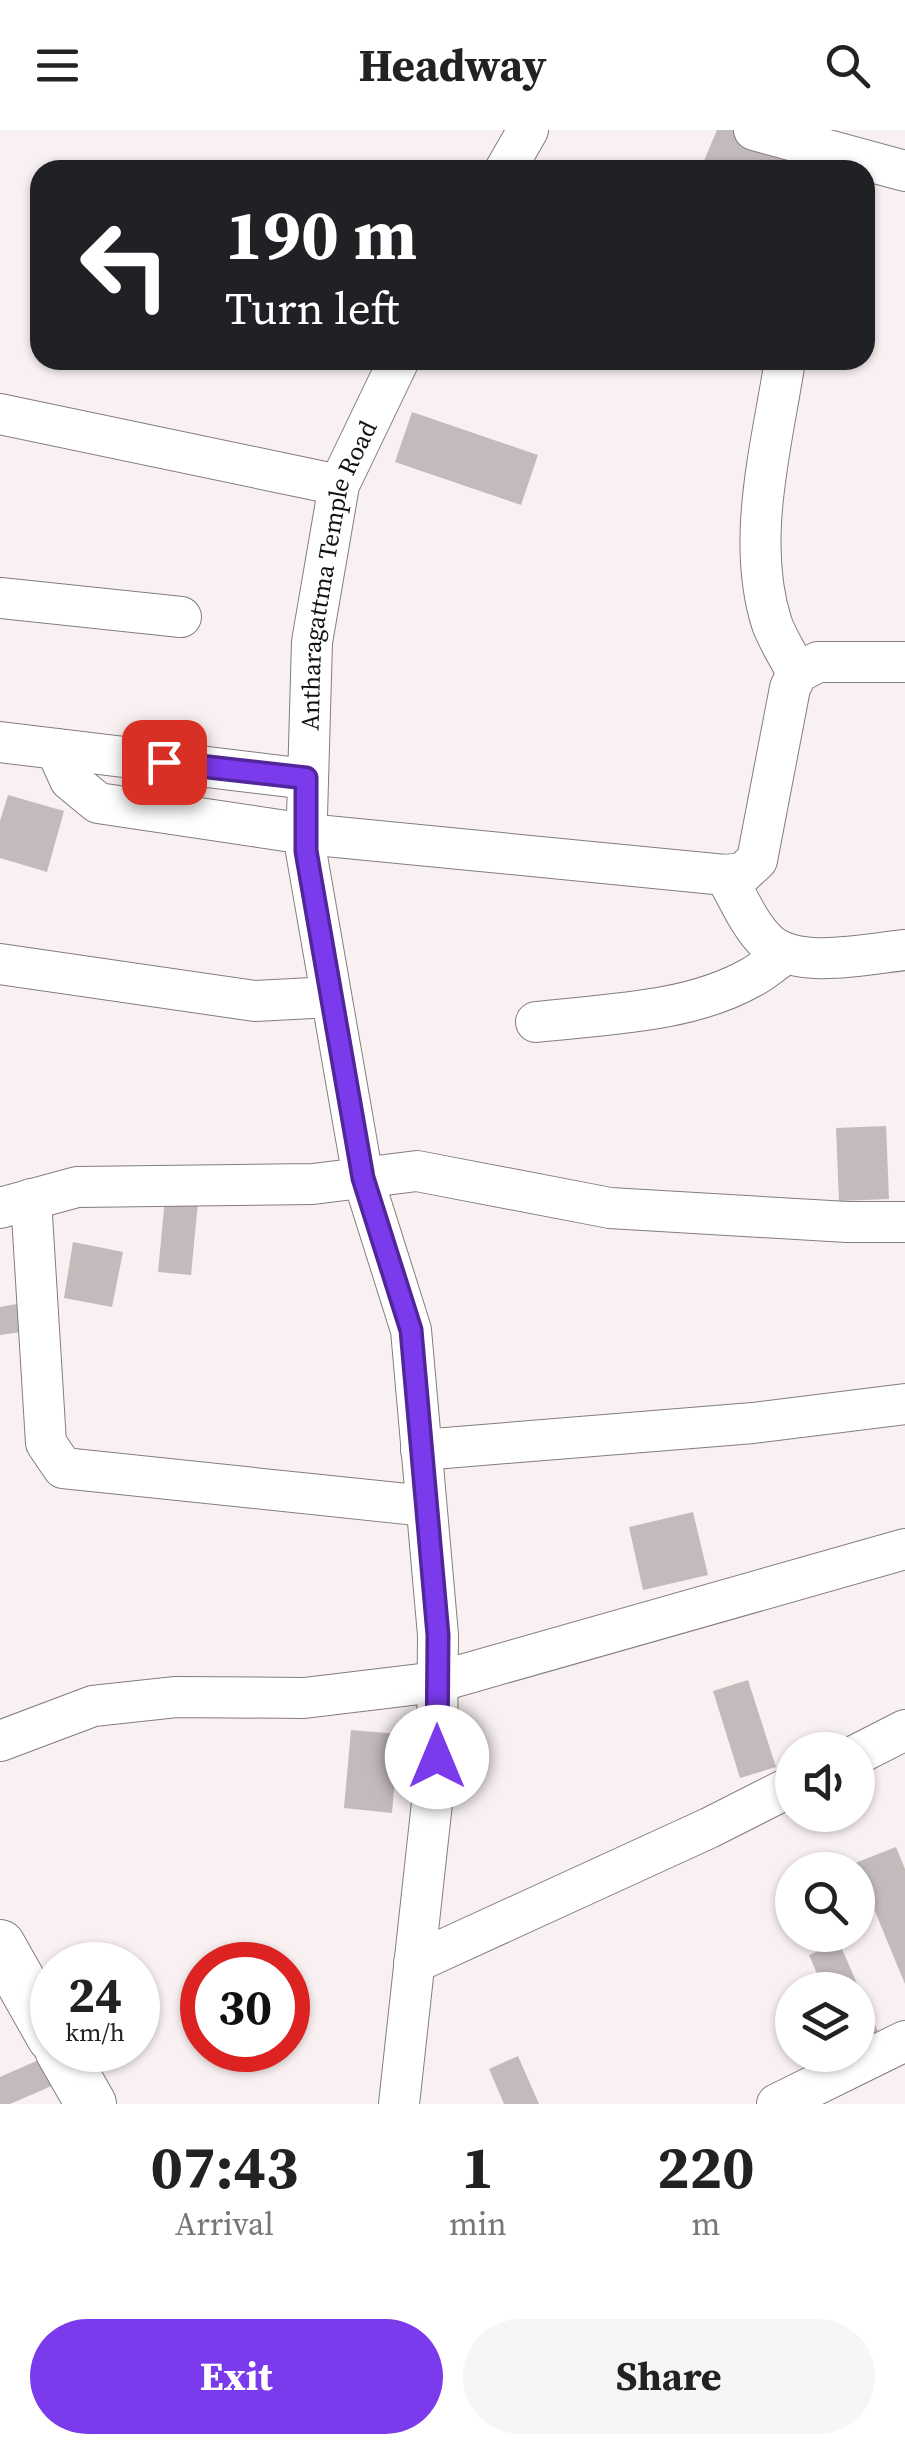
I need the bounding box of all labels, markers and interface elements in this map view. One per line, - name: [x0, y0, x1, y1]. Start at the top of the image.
- text: Headway: [358, 34, 547, 96]
- icon: menu: [30, 38, 85, 93]
- icon: search: [820, 38, 875, 93]
- text: 190 m: [225, 186, 417, 282]
- icon: left: [60, 200, 190, 330]
- text: Turn left: [225, 277, 399, 339]
- street label: Antharagattma Temple Road: [292, 415, 385, 731]
- pin: [122, 720, 207, 805]
- icon: arrive: [137, 735, 192, 790]
- position arrow: [385, 1705, 489, 1809]
- map controls: [775, 1732, 875, 2072]
- button: sound: [775, 1732, 875, 1832]
- button: search: [775, 1852, 875, 1952]
- speed limit sign: 30: [180, 1942, 310, 2072]
- text: 24: [68, 1960, 122, 2029]
- button: layers: [775, 1972, 875, 2072]
- text: km/h: [65, 2015, 125, 2049]
- text: 07:43: [150, 2126, 298, 2208]
- text: 1: [461, 2126, 494, 2208]
- text: 220: [657, 2126, 755, 2208]
- text: Arrival: [175, 2202, 274, 2246]
- text: min: [449, 2202, 507, 2246]
- text: m: [691, 2202, 720, 2246]
- button: Exit: [30, 2319, 443, 2434]
- button: Share: [463, 2319, 875, 2434]

